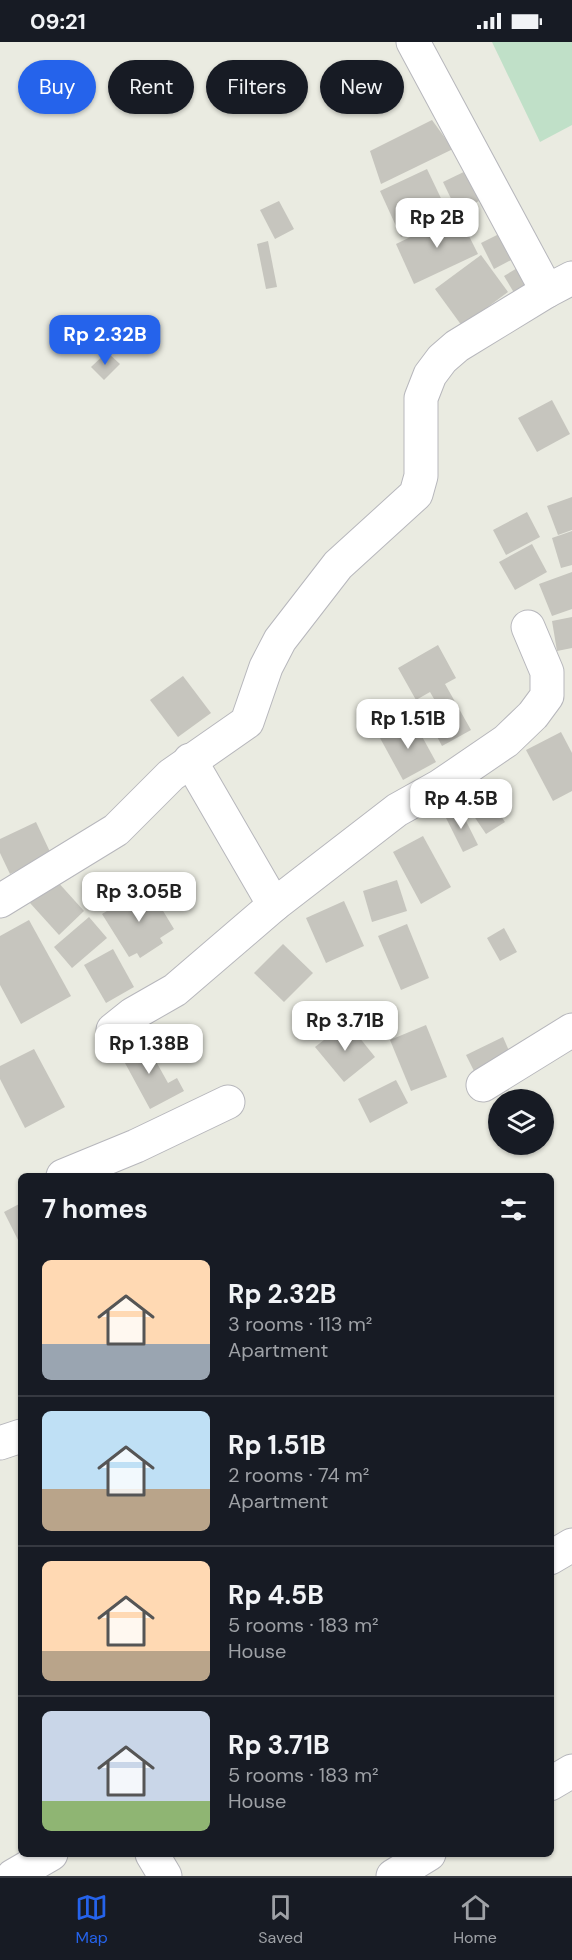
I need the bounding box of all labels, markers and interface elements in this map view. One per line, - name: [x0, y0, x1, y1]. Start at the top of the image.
- text: 09:21: [30, 7, 86, 36]
- chip: Buy: [18, 60, 96, 114]
- chip: Rent: [108, 60, 194, 114]
- chip: Filters: [206, 60, 308, 114]
- chip: New: [320, 60, 404, 114]
- pin: Rp 2B: [395, 198, 479, 249]
- text: Rp 2B: [410, 204, 464, 230]
- pin: Rp 2.32B: [43, 315, 167, 366]
- text: Rp 2.32B: [63, 321, 147, 347]
- pin: Rp 1.51B: [346, 699, 470, 750]
- text: Rp 1.51B: [370, 705, 446, 731]
- pin: Rp 4.5B: [406, 779, 516, 830]
- text: Rp 4.5B: [424, 785, 498, 811]
- pin: Rp 3.05B: [77, 872, 201, 923]
- text: Rp 3.05B: [96, 878, 182, 904]
- pin: Rp 3.71B: [283, 1001, 407, 1052]
- text: Rp 3.71B: [306, 1007, 384, 1033]
- pin: Rp 1.38B: [87, 1024, 211, 1075]
- text: Rp 1.38B: [109, 1030, 189, 1056]
- map controls: [488, 1089, 554, 1155]
- button: layers: [488, 1089, 554, 1155]
- text: 7 homes: [42, 1192, 148, 1226]
- icon: filters: [497, 1193, 530, 1226]
- text: Rp 2.32B: [228, 1277, 336, 1311]
- icon: home: [90, 1284, 162, 1356]
- text: 3 rooms · 113 m²: [228, 1311, 372, 1337]
- text: Apartment: [228, 1337, 328, 1363]
- text: Rp 1.51B: [228, 1428, 326, 1462]
- icon: home: [90, 1435, 162, 1507]
- text: 2 rooms · 74 m²: [228, 1462, 369, 1488]
- text: Apartment: [228, 1488, 328, 1514]
- text: Rp 4.5B: [228, 1578, 324, 1612]
- icon: home: [90, 1585, 162, 1657]
- text: 5 rooms · 183 m²: [228, 1612, 379, 1638]
- text: House: [228, 1638, 286, 1664]
- text: Rp 3.71B: [228, 1728, 330, 1762]
- icon: home: [90, 1735, 162, 1807]
- text: 5 rooms · 183 m²: [228, 1762, 379, 1788]
- text: House: [228, 1788, 286, 1814]
- tab: Map: [75, 1891, 108, 1948]
- tab: Saved: [258, 1891, 303, 1948]
- tab: Home: [453, 1891, 497, 1948]

